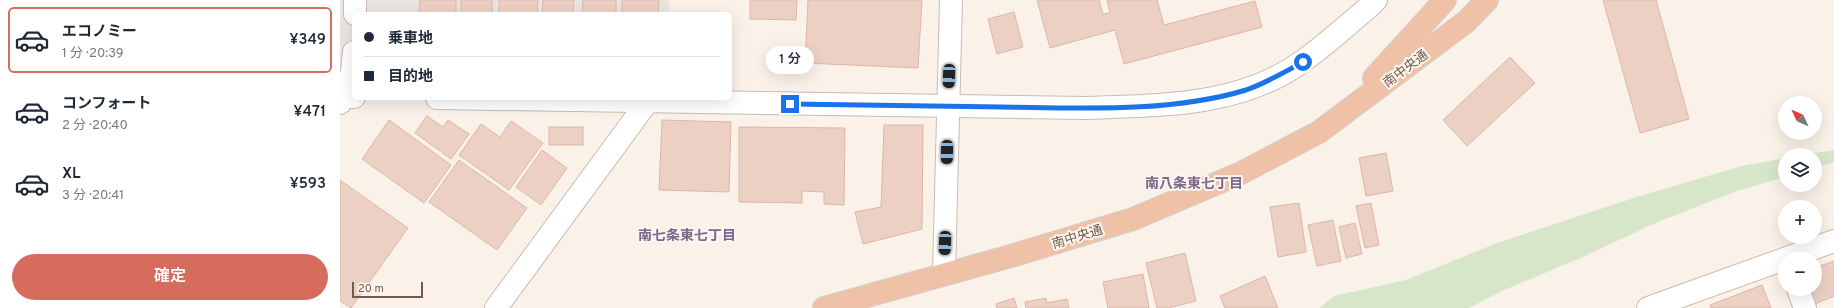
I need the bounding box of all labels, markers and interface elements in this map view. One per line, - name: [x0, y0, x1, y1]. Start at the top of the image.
- icon: car: [14, 22, 50, 58]
- text: エコノミー: [62, 23, 137, 42]
- text: 乗車地: [388, 30, 433, 49]
- text: ¥349: [290, 31, 326, 50]
- text: 1 分 · 20:39: [62, 46, 124, 62]
- callout: 1 分: [766, 46, 814, 74]
- street label: 南中央通: [1381, 48, 1432, 92]
- text: 1 分: [779, 52, 801, 68]
- route start: [1294, 53, 1312, 71]
- car: [943, 64, 955, 88]
- text: 目的地: [388, 68, 433, 87]
- icon: car: [14, 94, 50, 130]
- text: コンフォート: [62, 95, 152, 114]
- route end: [781, 95, 799, 113]
- north arrow: [1778, 96, 1822, 140]
- map controls: [1778, 96, 1822, 296]
- text: ¥471: [294, 103, 326, 122]
- text: 2 分 · 20:40: [62, 118, 128, 134]
- car: [941, 140, 953, 164]
- button: layers: [1778, 148, 1822, 192]
- text: XL: [62, 165, 80, 184]
- icon: car: [14, 166, 50, 202]
- text: ¥593: [290, 175, 326, 194]
- district label: 南八条東七丁目: [1145, 175, 1243, 193]
- text: 3 分 · 20:41: [62, 188, 124, 204]
- button: +: [1778, 200, 1822, 244]
- street label: 南中央通: [1050, 223, 1105, 253]
- district label: 南七条東七丁目: [638, 227, 736, 245]
- car: [939, 231, 951, 255]
- button: −: [1778, 252, 1822, 296]
- button: 確定: [12, 254, 328, 300]
- scale bar: [352, 280, 423, 299]
- text: 20 m: [358, 282, 384, 296]

